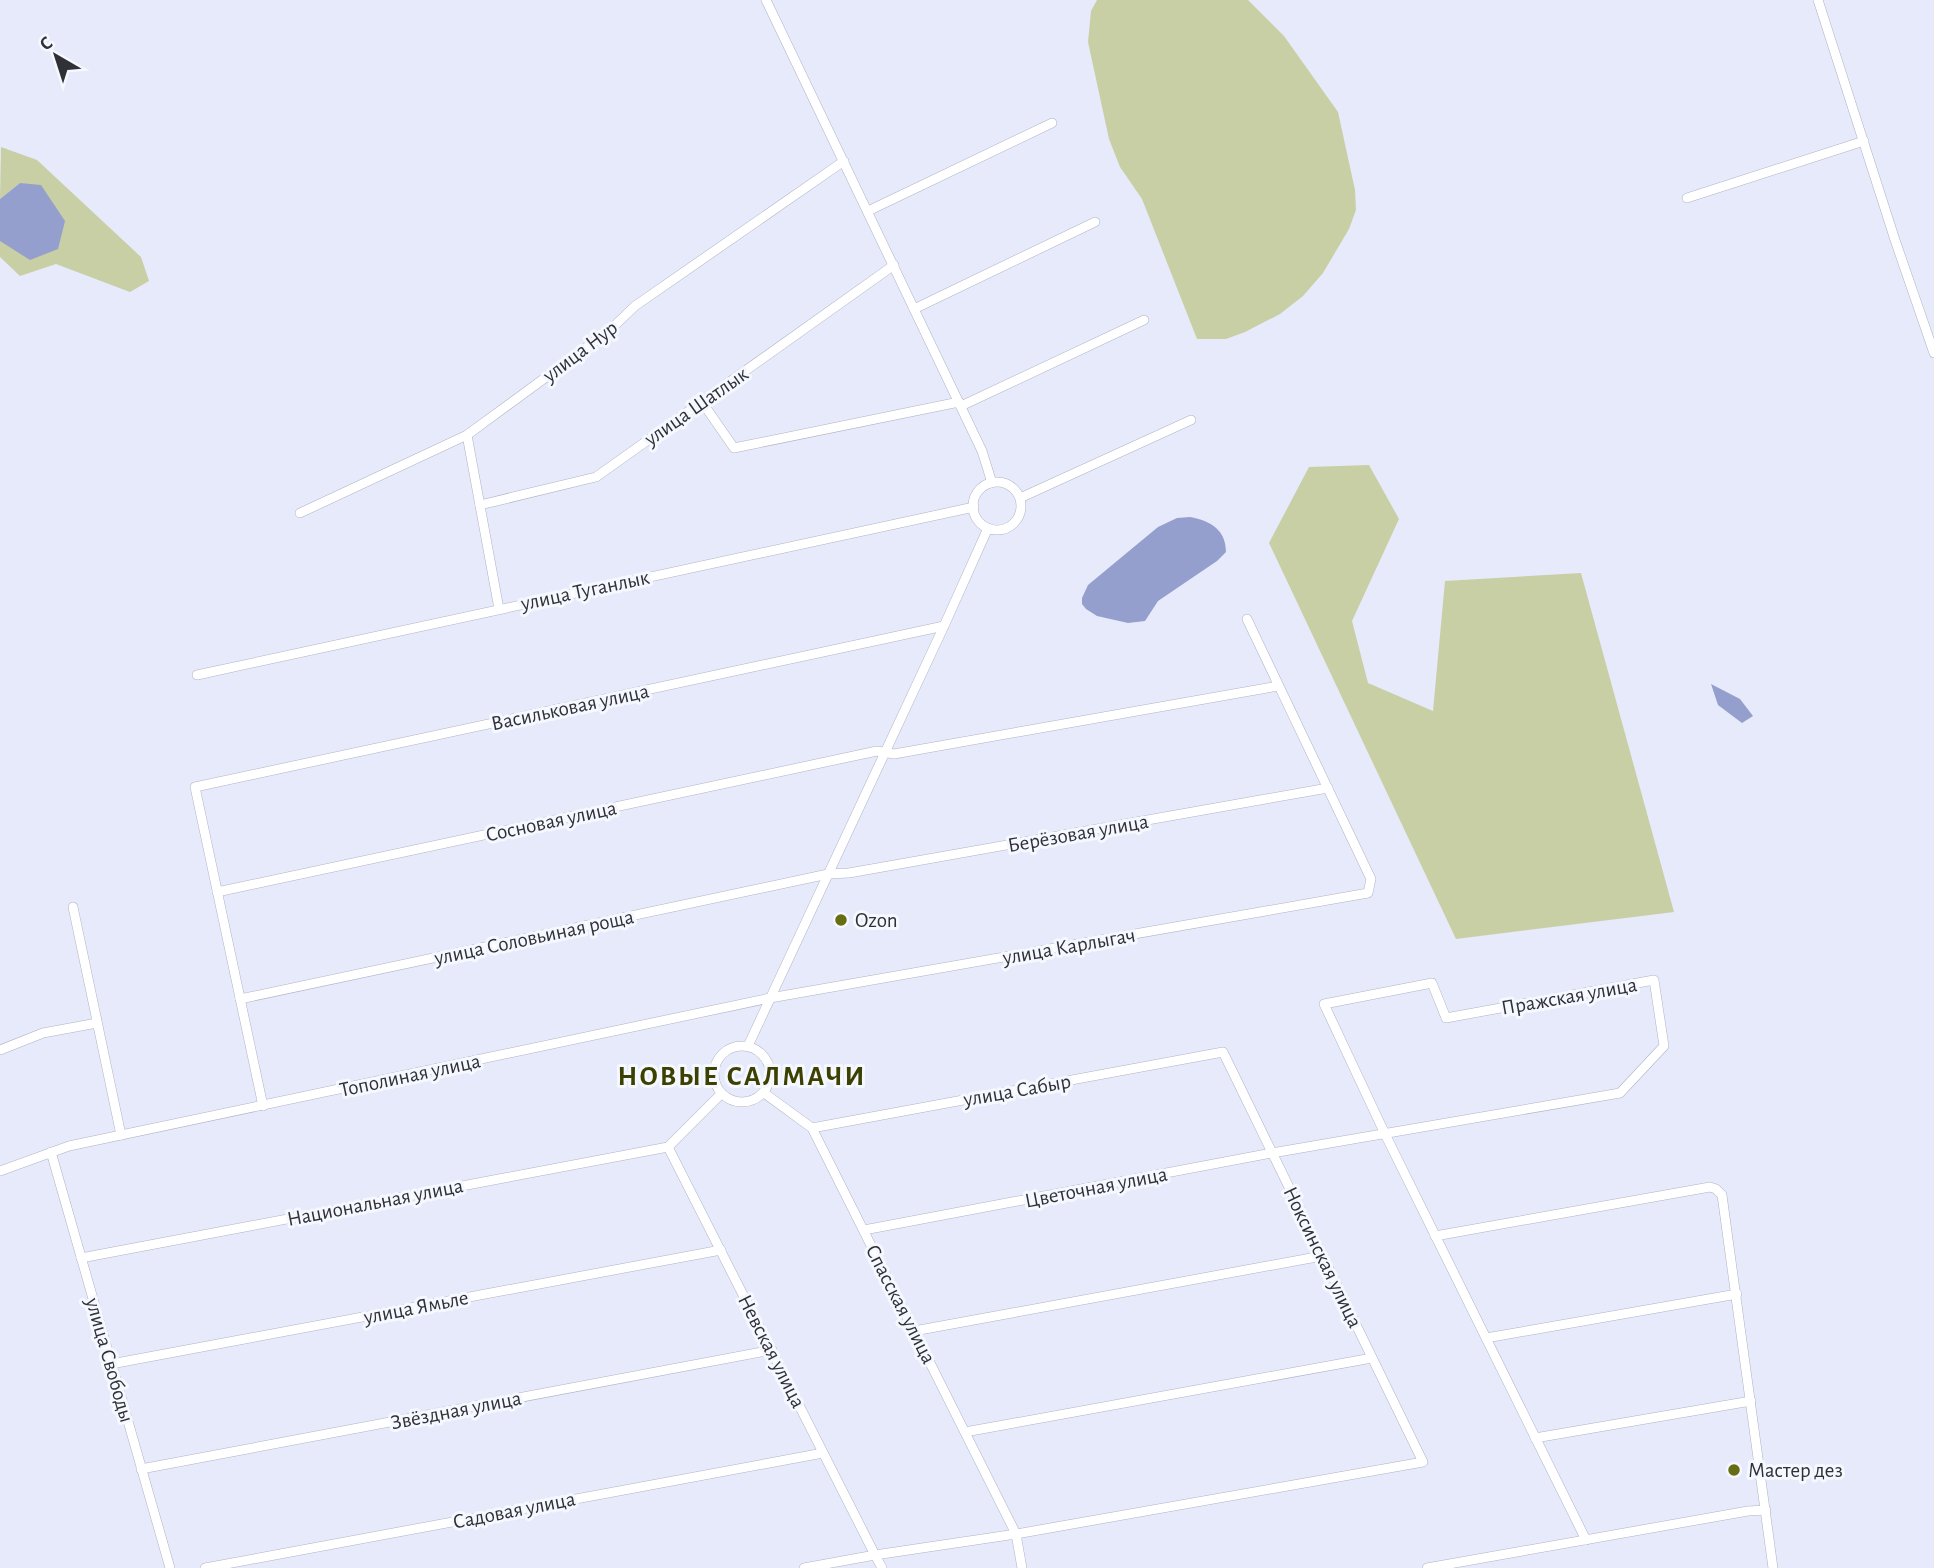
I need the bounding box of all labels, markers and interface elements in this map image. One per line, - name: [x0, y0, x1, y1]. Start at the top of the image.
- north arrow: [21, 21, 91, 91]
- text: С: [36, 33, 56, 55]
- street label: улица Нур: [538, 317, 622, 387]
- street label: улица Шатлык: [640, 363, 752, 450]
- street label: улица Туганлык: [518, 567, 652, 615]
- street label: Васильковая улица: [489, 680, 651, 734]
- street label: Сосновая улица: [484, 797, 619, 846]
- street label: Берёзовая улица: [1006, 811, 1151, 856]
- street label: улица Соловьиная роща: [432, 906, 636, 969]
- place label: Ozon: [855, 910, 898, 931]
- marker: Ozon: [833, 912, 849, 928]
- street label: улица Карлыгач: [1000, 924, 1137, 969]
- street label: Пражская улица: [1500, 974, 1639, 1019]
- street label: Тополиная улица: [338, 1050, 483, 1101]
- district label: НОВЫЕ САЛМАЧИ: [618, 1063, 866, 1091]
- street label: улица Сабыр: [961, 1071, 1072, 1110]
- street label: Цветочная улица: [1023, 1163, 1170, 1212]
- street label: Национальная улица: [285, 1175, 465, 1230]
- street label: Ноксинская улица: [1279, 1183, 1366, 1332]
- street label: Спасская улица: [862, 1241, 940, 1368]
- street label: улица Ямьле: [361, 1287, 470, 1328]
- street label: Невская улица: [734, 1291, 809, 1412]
- street label: улица Свободы: [81, 1294, 137, 1425]
- street label: Звёздная улица: [389, 1387, 524, 1433]
- place label: Мастер дез: [1748, 1460, 1843, 1481]
- marker: Мастер дез: [1726, 1462, 1742, 1478]
- street label: Садовая улица: [451, 1488, 578, 1533]

